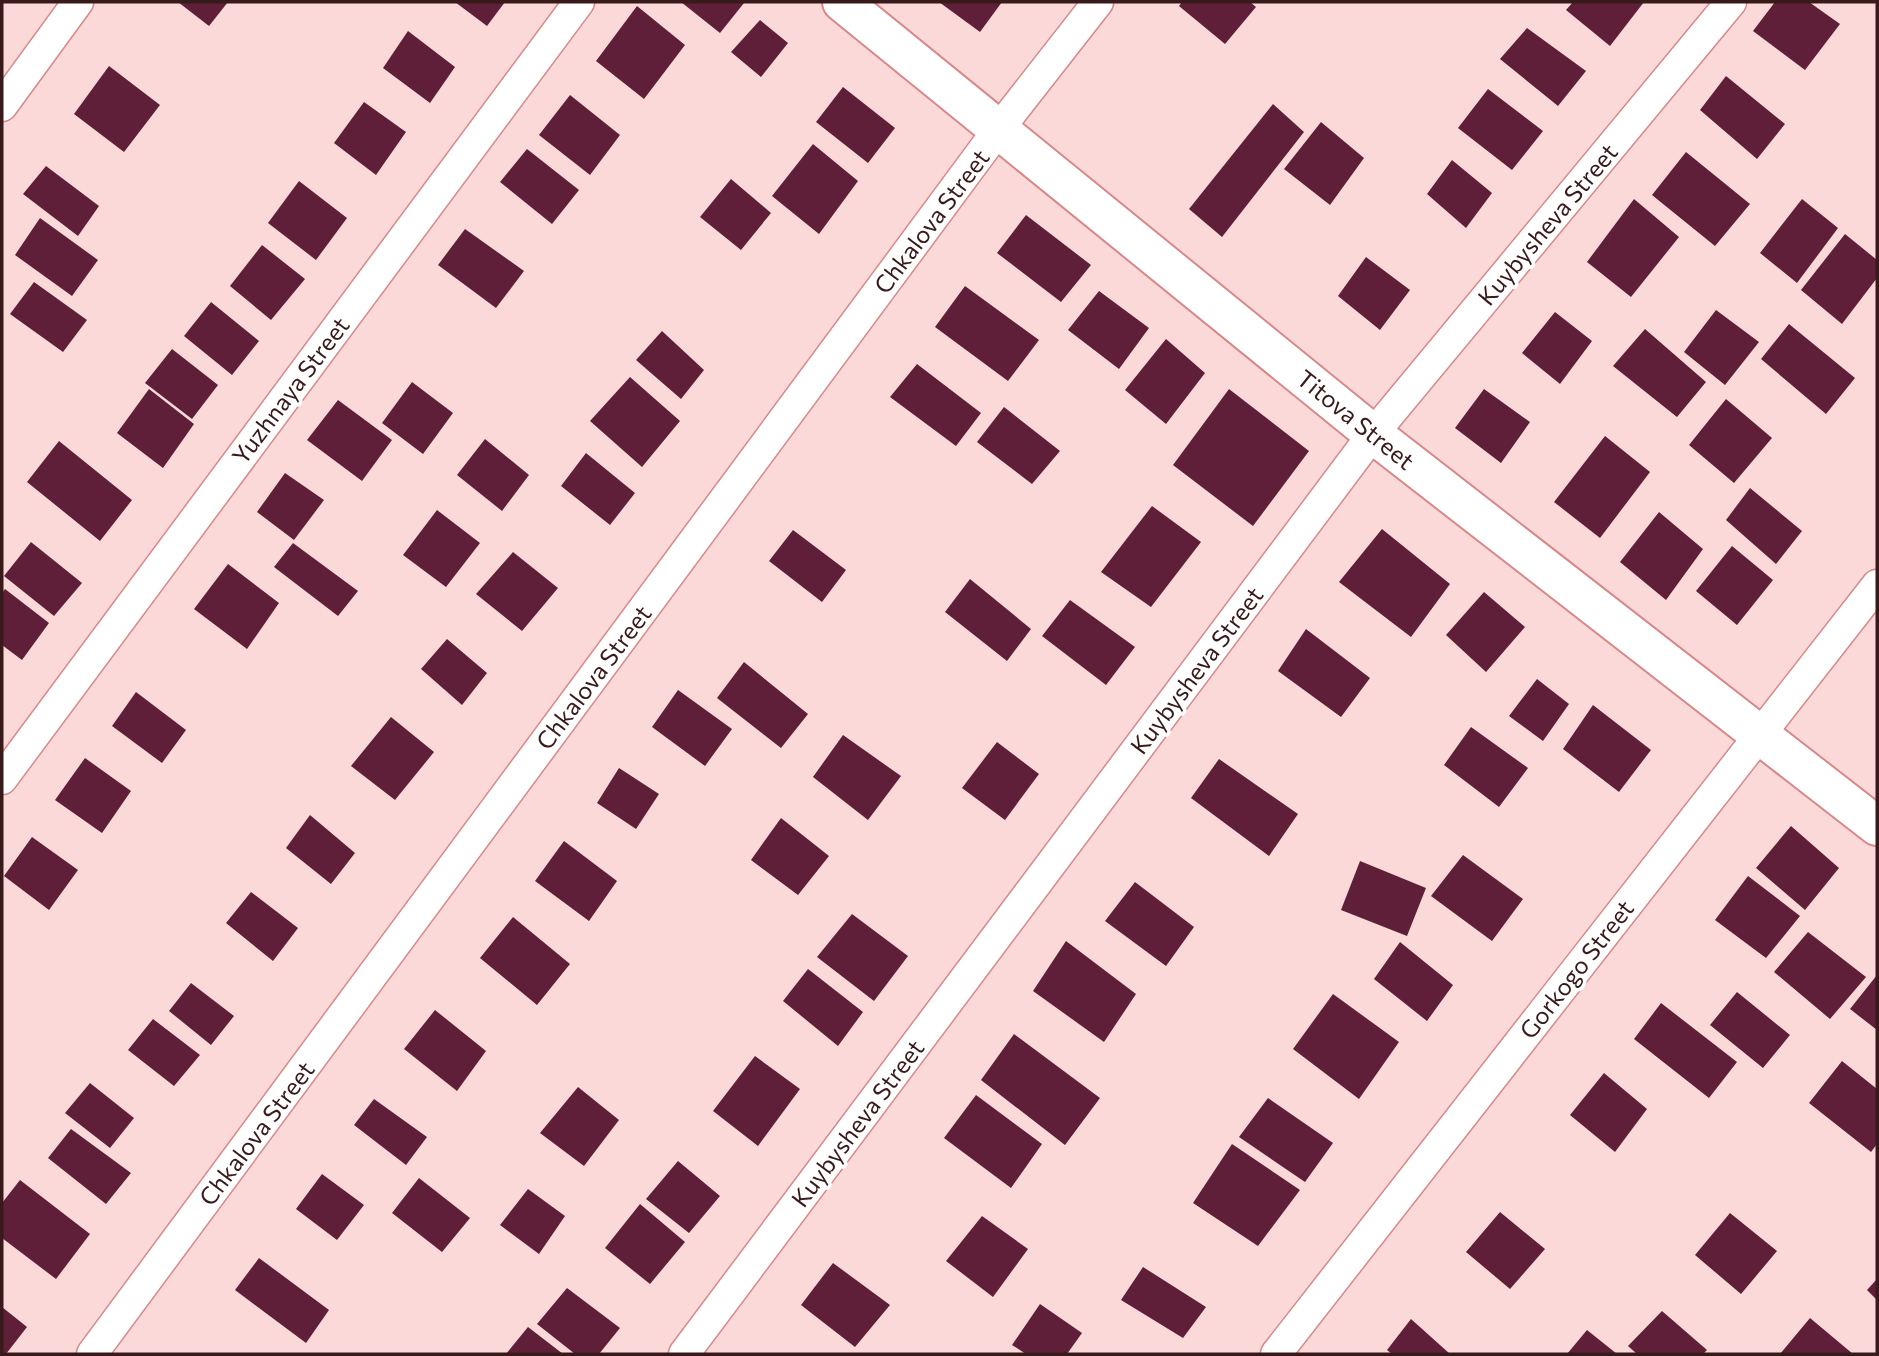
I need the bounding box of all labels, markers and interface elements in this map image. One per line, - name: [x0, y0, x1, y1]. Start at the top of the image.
- street label: Kuybysheva Street: [1471, 137, 1623, 311]
- street label: Chkalova Street: [867, 143, 995, 299]
- street label: Yuzhnaya Street: [225, 311, 355, 469]
- street label: Titova Street: [1292, 363, 1420, 475]
- street label: Kuybysheva Street: [1124, 581, 1268, 759]
- street label: Chkalova Street: [529, 599, 657, 755]
- street label: Gorkogo Street: [1513, 894, 1639, 1044]
- street label: Kuybysheva Street: [785, 1034, 929, 1212]
- street label: Chkalova Street: [192, 1055, 320, 1211]

